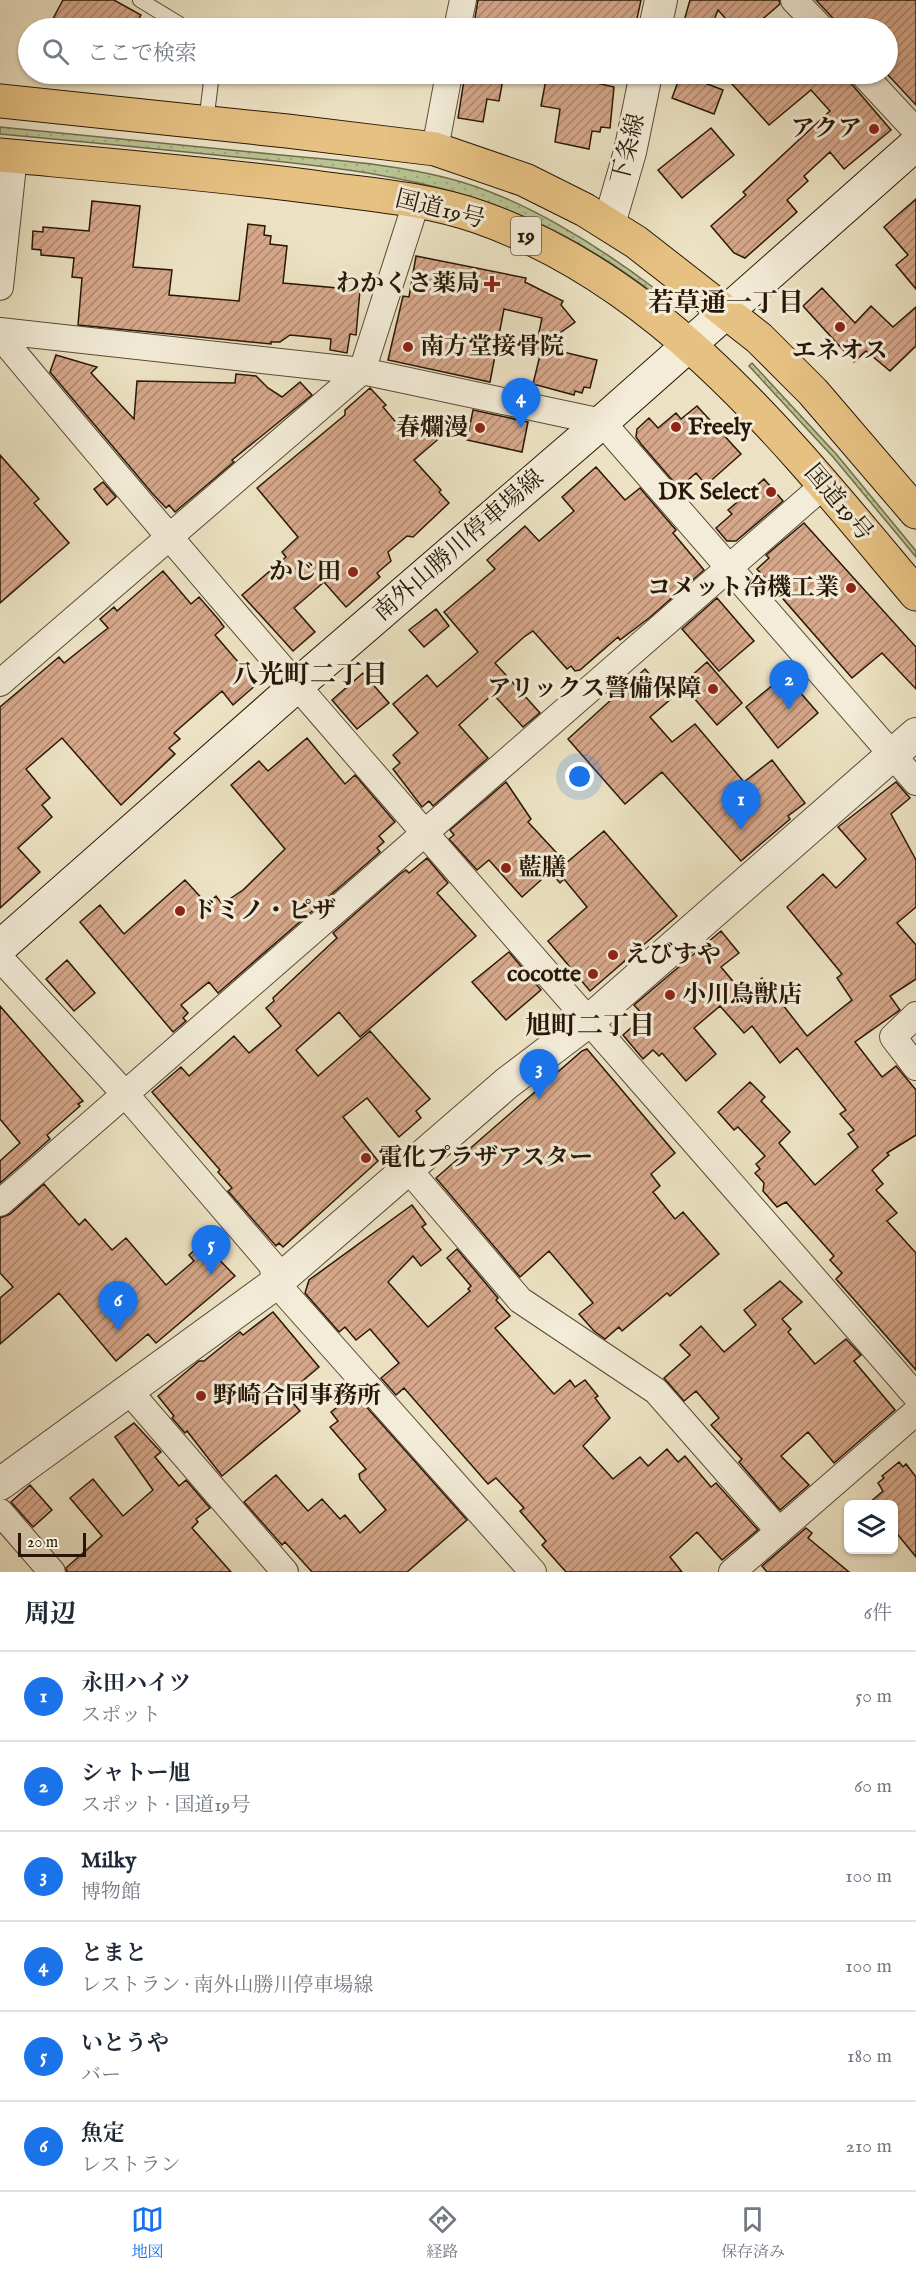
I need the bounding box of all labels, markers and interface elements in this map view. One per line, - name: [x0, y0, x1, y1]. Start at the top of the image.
- search box: [18, 18, 898, 84]
- icon: search: [39, 35, 72, 68]
- text: ここで検索: [87, 40, 197, 68]
- street label: 下条線: [605, 110, 653, 188]
- place label: アクア: [791, 114, 862, 145]
- marker: アクア: [867, 122, 881, 136]
- street label: 国道19号: [392, 184, 488, 236]
- road number: 19: [511, 217, 541, 255]
- place label: わかくさ薬局: [336, 269, 480, 300]
- marker: わかくさ薬局: [485, 277, 499, 291]
- district label: 若草通一丁目: [648, 287, 804, 320]
- marker: エネオス: [833, 320, 847, 334]
- place label: 南方堂接骨院: [420, 332, 564, 363]
- place label: エネオス: [792, 336, 888, 367]
- marker: 南方堂接骨院: [401, 340, 415, 354]
- pin: 4: [502, 378, 540, 428]
- place label: Freely: [688, 412, 753, 443]
- place label: 春爛漫: [396, 413, 468, 444]
- marker: Freely: [669, 420, 683, 434]
- marker: 春爛漫: [473, 421, 487, 435]
- street label: 国道19号: [797, 458, 879, 548]
- street label: 南外山勝川停車場線: [367, 463, 551, 629]
- place label: DK Select: [658, 477, 760, 508]
- marker: DK Select: [764, 485, 778, 499]
- place label: かじ田: [269, 557, 341, 588]
- marker: かじ田: [346, 565, 360, 579]
- place label: コメット冷機工業: [647, 573, 839, 604]
- marker: コメット冷機工業: [844, 581, 858, 595]
- district label: 八光町二丁目: [232, 659, 388, 692]
- pin: 2: [770, 660, 808, 710]
- place label: アリックス警備保障: [487, 674, 701, 705]
- marker: アリックス警備保障: [706, 682, 720, 696]
- your location: [565, 762, 594, 791]
- pin: 1: [722, 780, 760, 830]
- place label: 藍膳: [518, 853, 566, 884]
- marker: 藍膳: [499, 861, 513, 875]
- place label: ドミノ・ピザ: [192, 896, 336, 927]
- marker: ドミノ・ピザ: [173, 904, 187, 918]
- place label: えびすや: [625, 940, 721, 971]
- marker: えびすや: [606, 948, 620, 962]
- place label: cocotte: [507, 959, 581, 990]
- marker: cocotte: [586, 967, 600, 981]
- place label: 小川鳥獣店: [682, 980, 802, 1011]
- marker: 小川鳥獣店: [663, 988, 677, 1002]
- district label: 旭町二丁目: [525, 1010, 655, 1043]
- pin: 3: [520, 1050, 558, 1099]
- place label: 電化プラザアスター: [378, 1143, 593, 1174]
- marker: 電化プラザアスター: [359, 1151, 373, 1165]
- pin: 5: [192, 1226, 230, 1275]
- pin: 6: [98, 1282, 138, 1331]
- place label: 野崎合同事務所: [213, 1381, 381, 1412]
- marker: 野崎合同事務所: [194, 1389, 208, 1403]
- map controls: [844, 1500, 898, 1554]
- button: layers: [844, 1500, 898, 1554]
- scale bar: [18, 1530, 86, 1558]
- text: 20 m: [27, 1533, 58, 1553]
- text: 周辺: [24, 1598, 76, 1631]
- text: 6件: [864, 1601, 892, 1626]
- text: 永田ハイツ: [81, 1670, 191, 1698]
- text: 1: [40, 1684, 47, 1709]
- text: 50 m: [855, 1684, 892, 1709]
- text: スポット: [81, 1703, 161, 1728]
- text: シャトー旭: [81, 1760, 191, 1788]
- text: 2: [39, 1774, 48, 1799]
- text: 60 m: [854, 1774, 892, 1799]
- text: スポット · 国道19号: [81, 1793, 250, 1818]
- text: Milky: [81, 1847, 136, 1875]
- text: 3: [40, 1864, 47, 1889]
- text: 100 m: [845, 1864, 892, 1889]
- text: 博物館: [81, 1880, 141, 1905]
- text: とまと: [81, 1940, 147, 1968]
- text: 4: [39, 1954, 48, 1979]
- text: 100 m: [845, 1954, 892, 1979]
- text: レストラン · 南外山勝川停車場線: [81, 1973, 374, 1998]
- text: いとうや: [81, 2030, 169, 2058]
- text: 5: [40, 2044, 47, 2069]
- text: 180 m: [847, 2044, 892, 2069]
- text: バー: [81, 2063, 121, 2088]
- text: 魚定: [81, 2120, 125, 2148]
- text: 6: [39, 2134, 48, 2159]
- text: 210 m: [846, 2134, 892, 2159]
- text: レストラン: [81, 2153, 180, 2178]
- tab: 地図: [131, 2203, 164, 2263]
- tab: 経路: [426, 2203, 459, 2263]
- tab: 保存済み: [721, 2203, 785, 2263]

